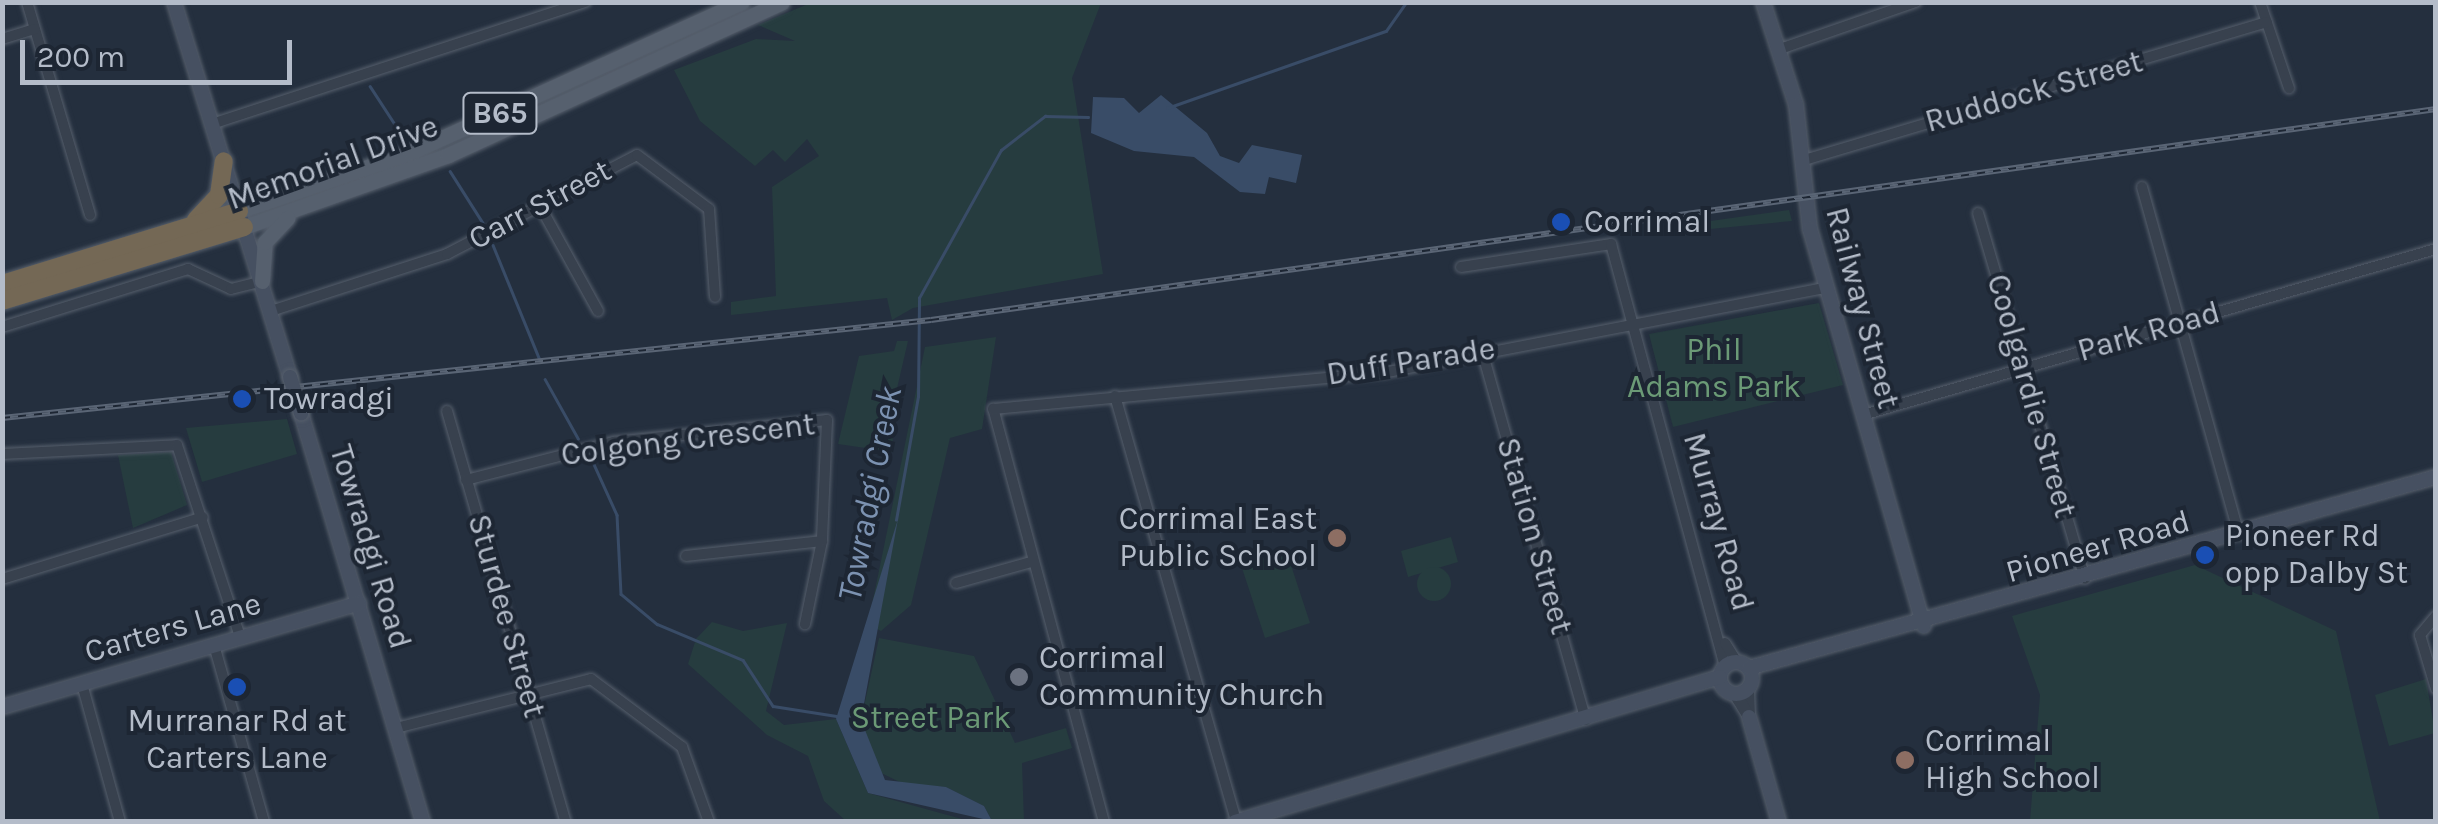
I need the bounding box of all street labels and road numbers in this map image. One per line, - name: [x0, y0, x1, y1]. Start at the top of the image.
- street label: Ruddock Street: [1921, 43, 2147, 141]
- road number: B65: [460, 88, 540, 138]
- street label: Memorial Drive: [223, 107, 443, 219]
- street label: Carr Street: [462, 151, 618, 259]
- street label: Railway Street: [1817, 203, 1907, 413]
- street label: Coolgardie Street: [1978, 270, 2084, 522]
- street label: Park Road: [2073, 293, 2225, 371]
- street label: Duff Parade: [1324, 330, 1498, 394]
- street label: Colgong Crescent: [559, 405, 817, 475]
- street label: Murray Road: [1674, 429, 1762, 615]
- street label: Station Street: [1488, 433, 1580, 639]
- street label: Towradgi Road: [321, 440, 419, 654]
- street label: Pioneer Road: [2002, 502, 2194, 592]
- street label: Sturdee Street: [459, 510, 553, 722]
- street label: Carters Lane: [80, 585, 266, 671]

